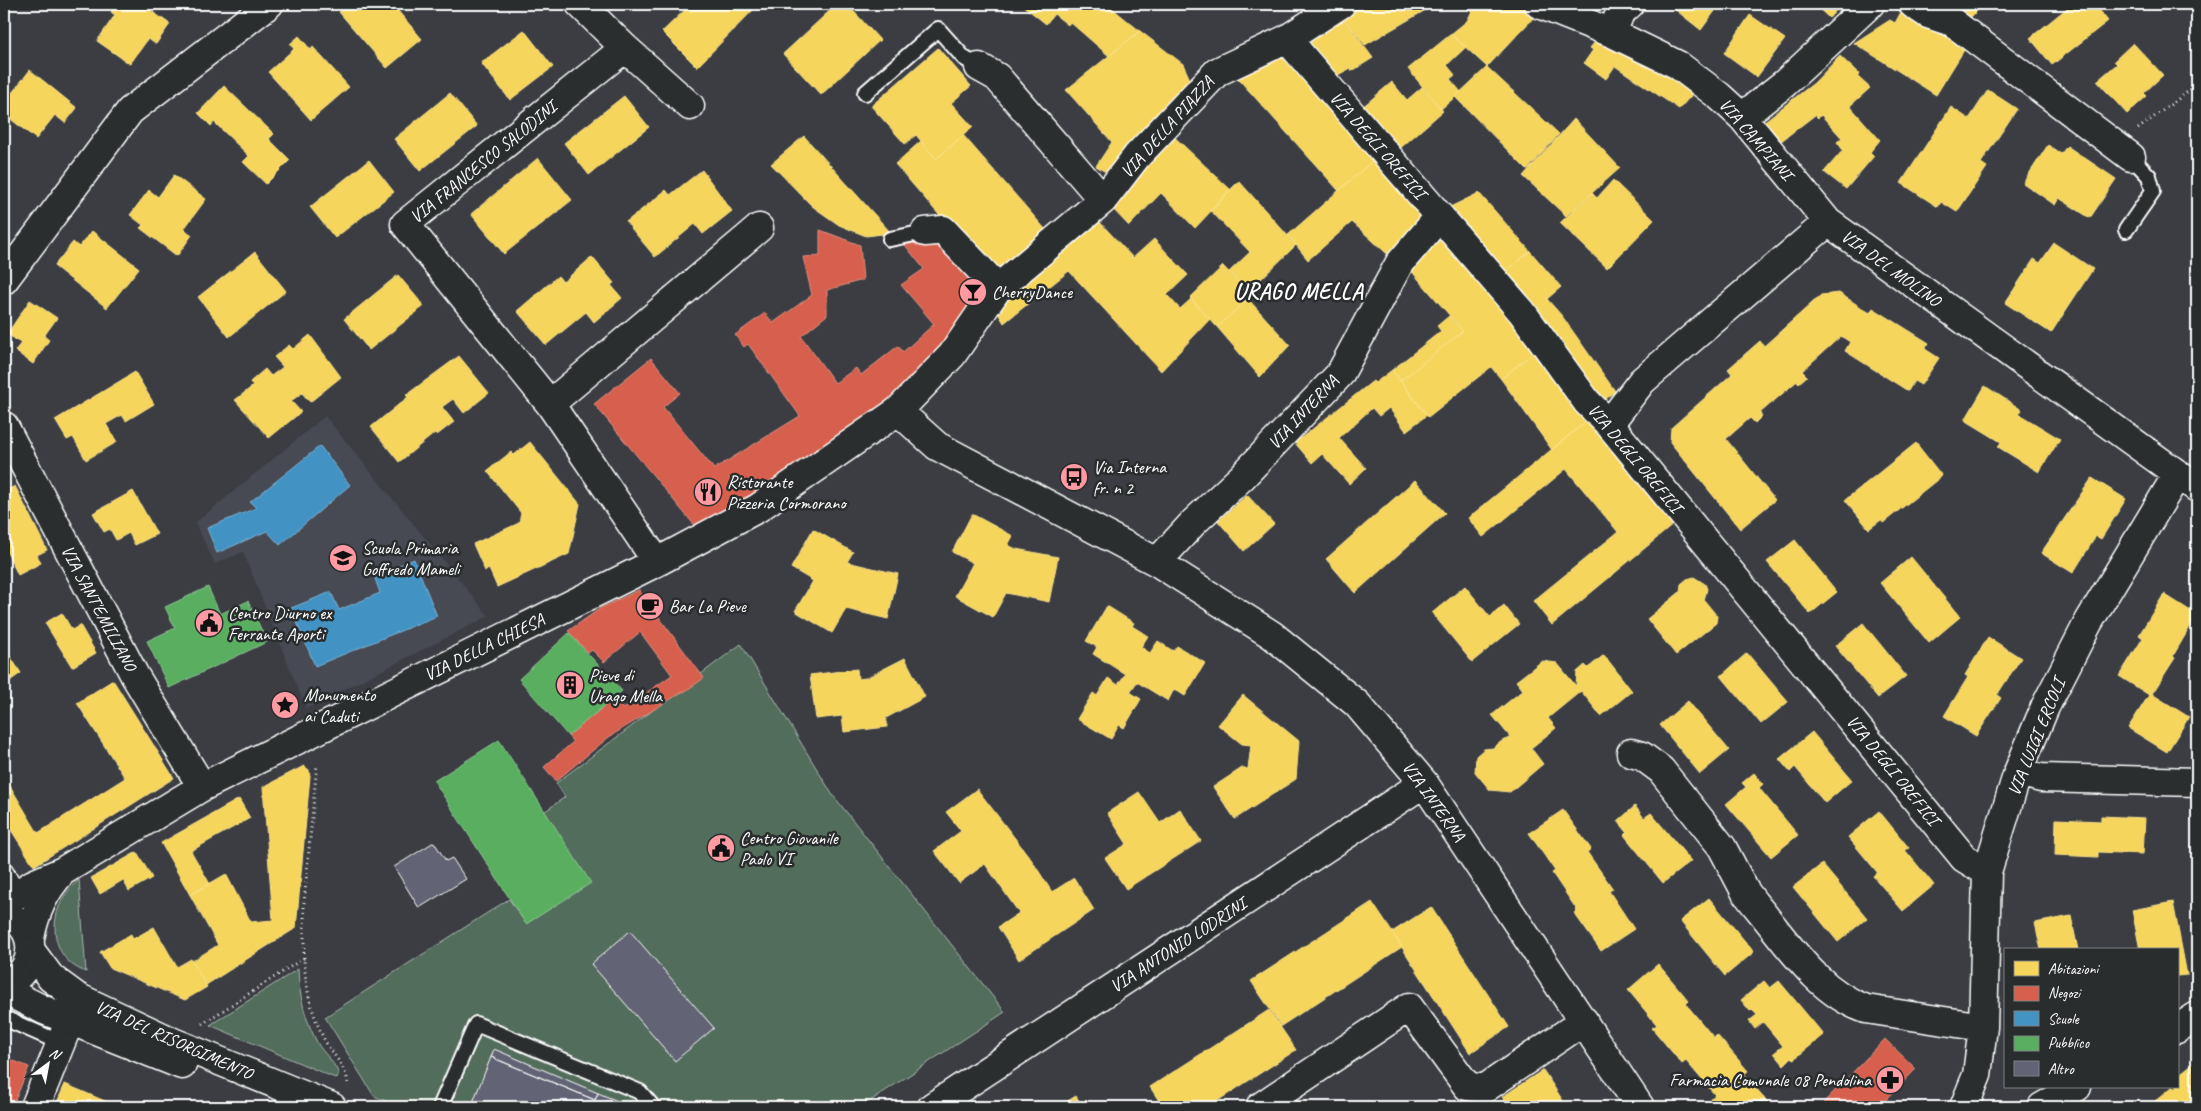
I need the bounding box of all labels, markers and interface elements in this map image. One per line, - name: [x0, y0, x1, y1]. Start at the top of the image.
- street label: VIA DELLA PIAZZA: [1116, 71, 1219, 182]
- street label: VIA DEGLI OREFICI: [1325, 87, 1433, 206]
- street label: VIA FRANCESCO SALODINI: [405, 94, 564, 228]
- street label: VIA CAMPIANI: [1715, 94, 1800, 187]
- street label: VIA DEL MOLINO: [1837, 225, 1947, 313]
- bar icon: CherryDance: [958, 277, 988, 307]
- district label: URAGO MELLA: [1235, 278, 1364, 306]
- place label: CherryDance: [992, 281, 1073, 303]
- street label: VIA INTERNA: [1263, 370, 1344, 454]
- street label: VIA DEGLI OREFICI: [1583, 399, 1689, 520]
- place label: Via Interna fr. n 2: [1093, 456, 1167, 499]
- bus stop icon: Via Interna fr. n 2: [1059, 462, 1089, 492]
- place label: Ristorante Pizzeria Cormorano: [727, 471, 847, 514]
- restaurant icon: Ristorante Pizzeria Cormorano: [693, 477, 723, 507]
- place label: Scuola Primaria Goffredo Mameli: [362, 537, 462, 580]
- street label: VIA SANT'EMILIANO: [57, 541, 142, 676]
- school or university icon: Scuola Primaria Goffredo Mameli: [328, 543, 358, 573]
- cafe icon: Bar La Pieve: [635, 591, 665, 621]
- place label: Bar La Pieve: [669, 595, 747, 617]
- place label: Centro Diurno ex Ferrante Aporti: [228, 602, 333, 645]
- public building icon: Centro Diurno ex Ferrante Aporti: [194, 608, 224, 638]
- street label: VIA DELLA CHIESA: [420, 608, 549, 686]
- place label: Pieve di Urago Mella: [589, 664, 663, 707]
- building icon: Pieve di Urago Mella: [555, 670, 585, 700]
- street label: VIA LUIGI ERCOLI: [2002, 672, 2071, 799]
- place label: Monumento ai Caduti: [304, 684, 377, 727]
- place icon: Monumento ai Caduti: [270, 690, 300, 720]
- street label: VIA DEGLI OREFICI: [1842, 711, 1947, 832]
- street label: VIA INTERNA: [1398, 757, 1471, 846]
- place label: Centro Giovanile Paolo VI: [740, 827, 839, 870]
- public building icon: Centro Giovanile Paolo VI: [706, 833, 736, 863]
- street label: VIA ANTONIO LODRINI: [1106, 891, 1253, 997]
- legend: [2004, 948, 2178, 1088]
- text: Abitazioni: [2048, 960, 2100, 979]
- text: Negozi: [2048, 984, 2082, 1003]
- street label: VIA DEL RISORGIMENTO: [92, 995, 258, 1085]
- text: Scuole: [2048, 1010, 2080, 1029]
- text: Pubblico: [2048, 1034, 2090, 1053]
- north arrow: [22, 1038, 72, 1088]
- text: N: [46, 1044, 65, 1064]
- text: Altro: [2048, 1060, 2074, 1079]
- pharmacy icon: Farmacia Comunale 08 Pendolina: [1875, 1065, 1905, 1095]
- place label: Farmacia Comunale 08 Pendolina: [1669, 1069, 1872, 1091]

